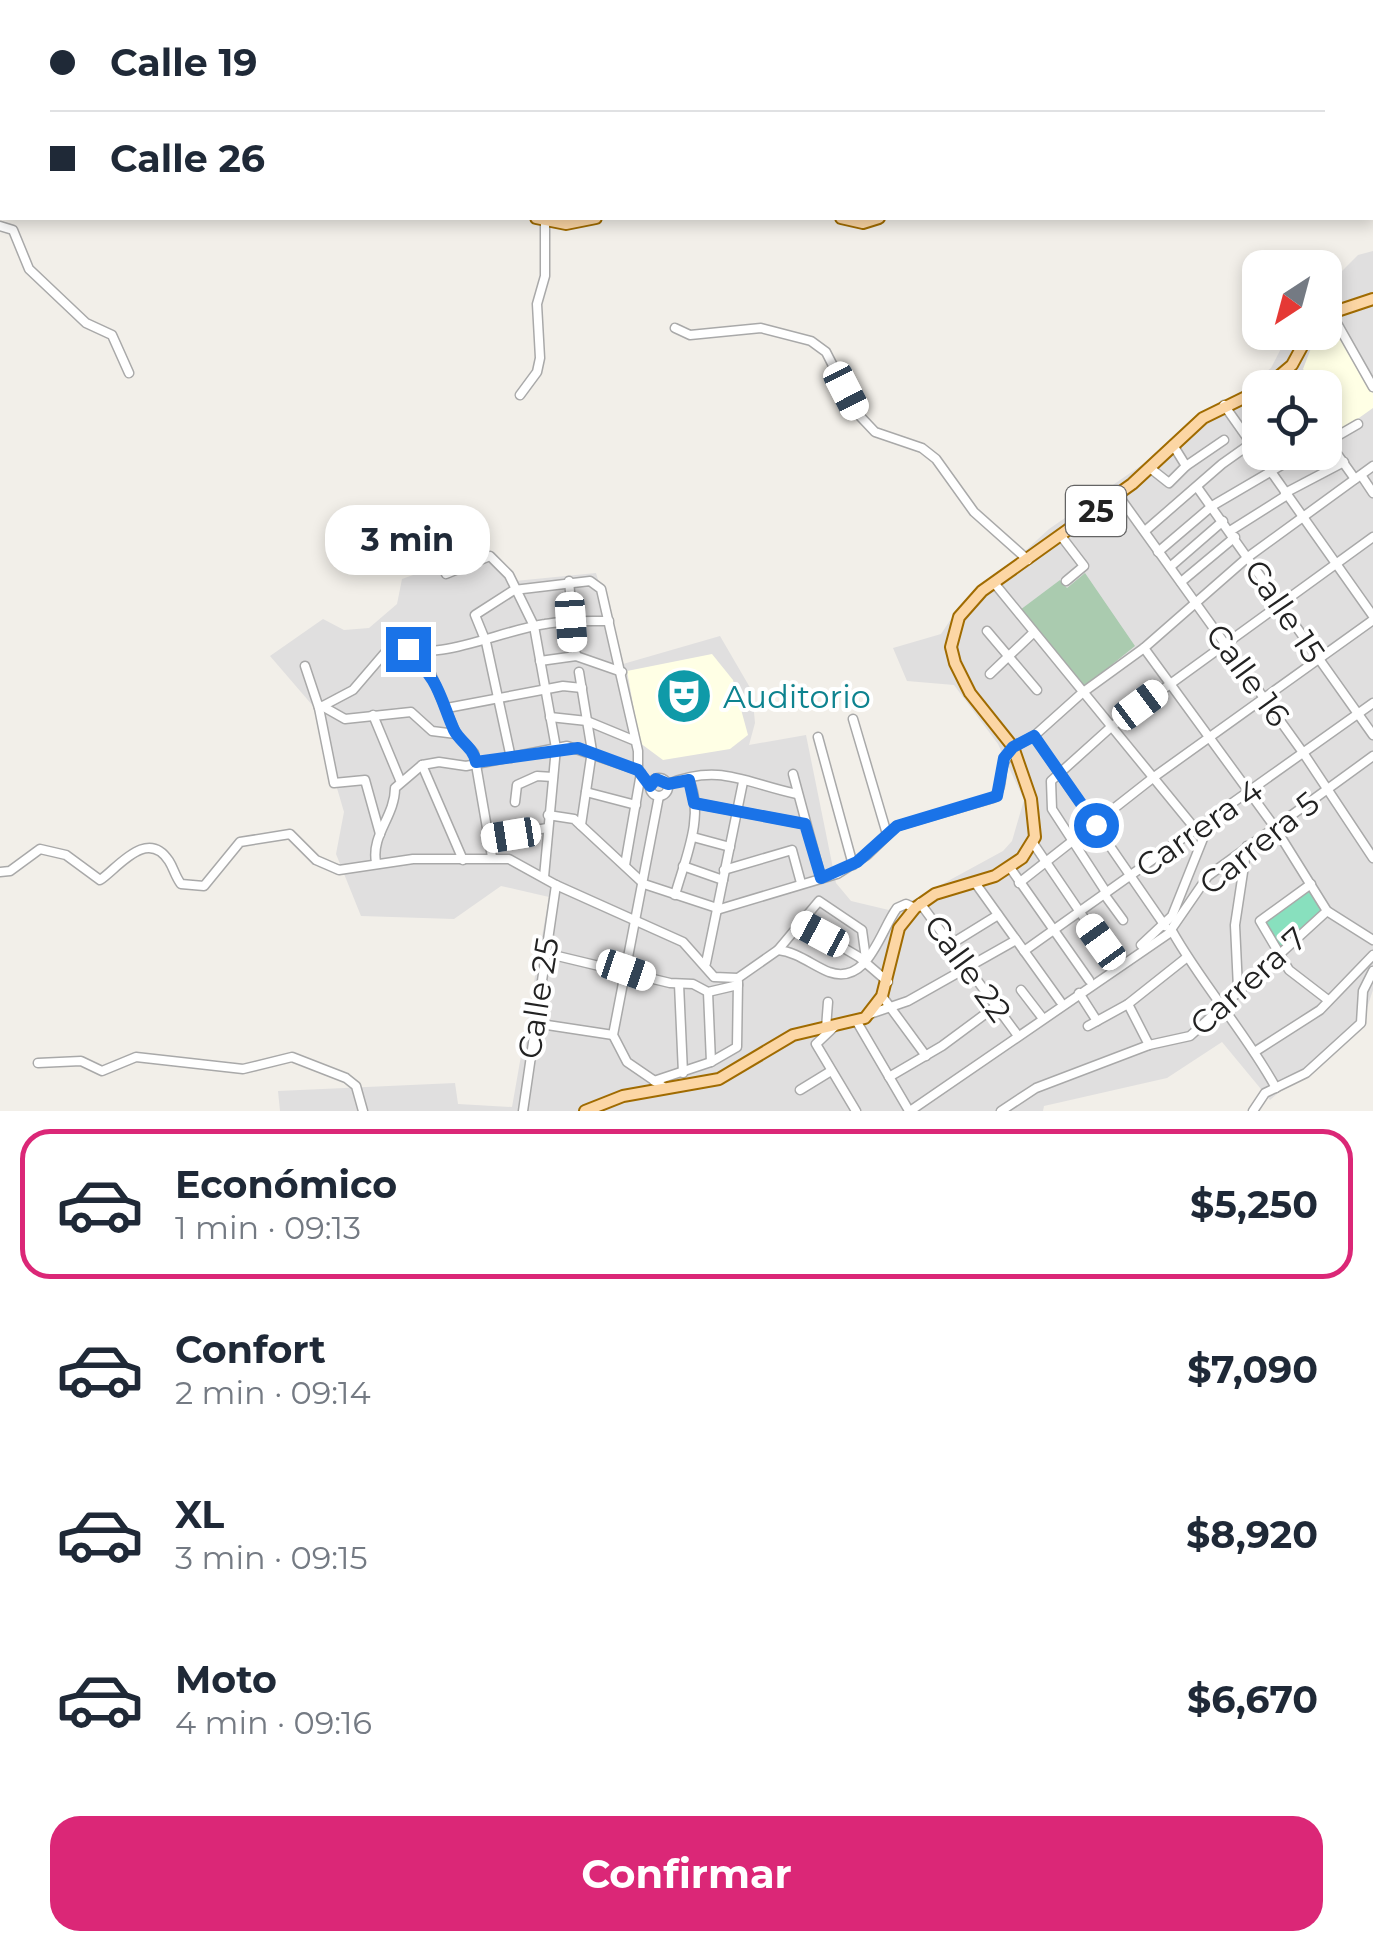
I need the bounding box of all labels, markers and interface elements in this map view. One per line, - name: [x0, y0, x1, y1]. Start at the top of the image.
- text: Calle 19: [110, 39, 258, 86]
- text: Calle 26: [110, 135, 265, 182]
- north arrow: [1242, 250, 1342, 350]
- map controls: [1242, 250, 1342, 470]
- car: [819, 357, 873, 425]
- button: locate: [1242, 370, 1342, 470]
- road number: 25: [1066, 486, 1126, 536]
- callout: 3 min: [326, 504, 490, 574]
- text: 3 min: [361, 520, 454, 559]
- street label: Calle 15: [1236, 552, 1334, 670]
- car: [554, 591, 588, 653]
- street label: Calle 16: [1198, 616, 1298, 734]
- route end: [386, 627, 431, 672]
- theatre icon: Auditorio: [654, 666, 714, 726]
- car: [1107, 675, 1173, 735]
- place label: Auditorio: [723, 677, 871, 716]
- street label: Carrera 4: [1128, 770, 1270, 886]
- street label: Carrera 5: [1191, 783, 1327, 903]
- route start: [1074, 803, 1119, 848]
- car: [479, 815, 543, 855]
- car: [786, 907, 854, 961]
- street label: Calle 22: [916, 907, 1020, 1029]
- car: [1071, 909, 1131, 975]
- street label: Carrera 7: [1182, 919, 1314, 1043]
- street label: Calle 25: [509, 934, 567, 1062]
- car: [593, 946, 659, 994]
- icon: car: [55, 1159, 145, 1249]
- text: Económico: [175, 1161, 397, 1208]
- text: $5,250: [1190, 1181, 1318, 1228]
- text: 1 min · 09:13: [175, 1208, 361, 1247]
- icon: car: [55, 1324, 145, 1414]
- text: Confort: [175, 1326, 326, 1373]
- text: $7,090: [1187, 1346, 1318, 1393]
- text: 2 min · 09:14: [175, 1373, 371, 1412]
- icon: car: [55, 1489, 145, 1579]
- text: XL: [175, 1491, 224, 1538]
- text: $8,920: [1186, 1511, 1318, 1558]
- text: 3 min · 09:15: [175, 1538, 368, 1577]
- icon: car: [55, 1654, 145, 1744]
- text: Moto: [175, 1656, 277, 1703]
- text: $6,670: [1187, 1676, 1318, 1723]
- text: 4 min · 09:16: [175, 1703, 372, 1742]
- button: Confirmar: [50, 1816, 1323, 1931]

